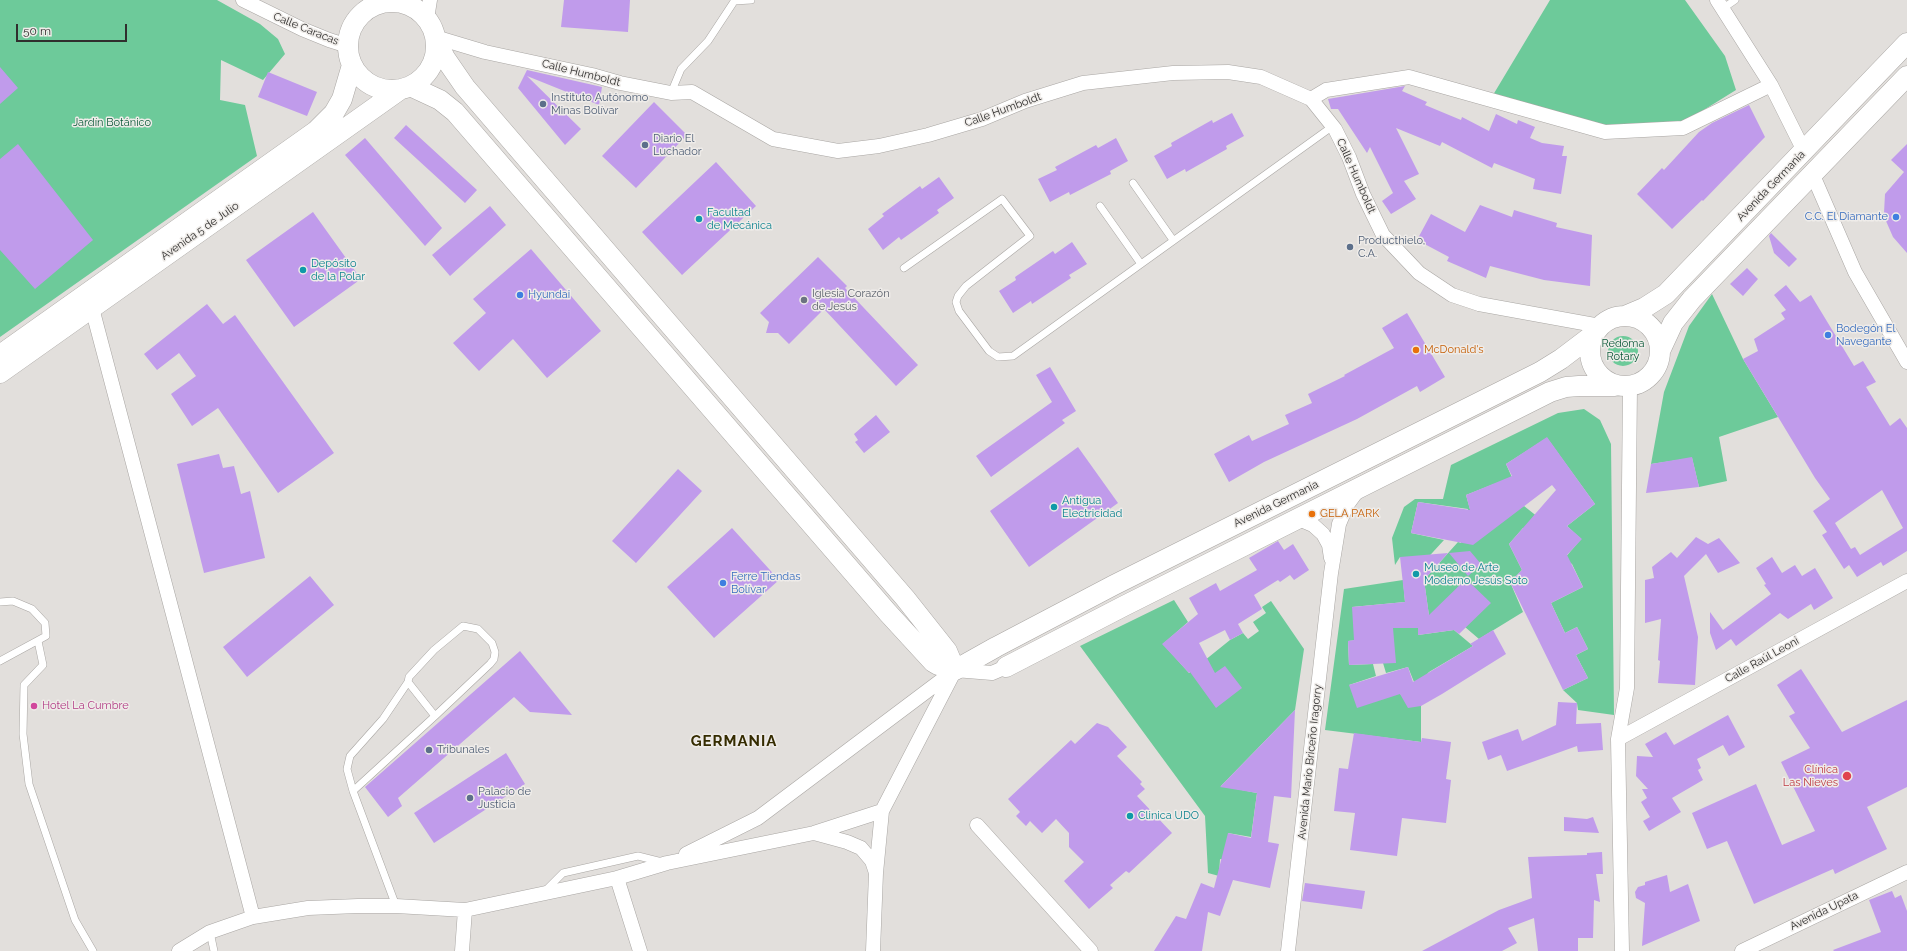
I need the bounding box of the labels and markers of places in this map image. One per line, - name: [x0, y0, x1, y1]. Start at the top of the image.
- place label: Instituto Autónomo Minas Bolívar: [551, 91, 648, 117]
- marker: Instituto Autónomo Minas Bolívar: [538, 99, 548, 109]
- place label: Diario El Luchador: [653, 132, 702, 158]
- marker: Diario El Luchador: [640, 140, 650, 150]
- place label: Facultad de Mecánica: [707, 206, 772, 232]
- place label: C.C. El Diamante: [1805, 210, 1888, 224]
- marker: C.C. El Diamante: [1891, 212, 1901, 222]
- marker: Facultad de Mecánica: [694, 214, 704, 224]
- place label: Producthielo, C.A.: [1358, 234, 1425, 260]
- marker: Producthielo, C.A.: [1345, 242, 1355, 252]
- place label: Depósito de la Polar: [311, 257, 365, 283]
- marker: Depósito de la Polar: [298, 265, 308, 275]
- place label: Iglesia Corazón de Jesús: [812, 287, 890, 313]
- place label: Hyundai: [528, 288, 570, 302]
- marker: Hyundai: [515, 290, 525, 300]
- marker: Iglesia Corazón de Jesús: [799, 295, 809, 305]
- place label: Bodegón El Navegante: [1836, 322, 1895, 348]
- marker: Bodegón El Navegante: [1823, 330, 1833, 340]
- place label: McDonald's: [1424, 343, 1484, 357]
- marker: McDonald's: [1411, 345, 1421, 355]
- place label: Antigua Electricidad: [1062, 494, 1122, 520]
- marker: Antigua Electricidad: [1049, 502, 1059, 512]
- place label: GELA PARK: [1320, 507, 1379, 521]
- marker: GELA PARK: [1307, 509, 1317, 519]
- place label: Museo de Arte Moderno Jesús Soto: [1424, 561, 1528, 587]
- marker: Museo de Arte Moderno Jesús Soto: [1411, 569, 1421, 579]
- place label: Ferre Tiendas Bolívar: [731, 570, 801, 596]
- marker: Ferre Tiendas Bolívar: [718, 578, 728, 588]
- place label: Hotel La Cumbre: [42, 699, 129, 713]
- marker: Hotel La Cumbre: [29, 701, 39, 711]
- place label: Tribunales: [437, 743, 489, 757]
- marker: Tribunales: [424, 745, 434, 755]
- place label: Clínica Las Nieves: [1783, 763, 1838, 789]
- marker: Clínica Las Nieves: [1841, 770, 1853, 782]
- place label: Palacio de Justicia: [478, 785, 531, 811]
- marker: Palacio de Justicia: [465, 793, 475, 803]
- place label: Clinica UDO: [1138, 809, 1199, 823]
- marker: Clinica UDO: [1125, 811, 1135, 821]

